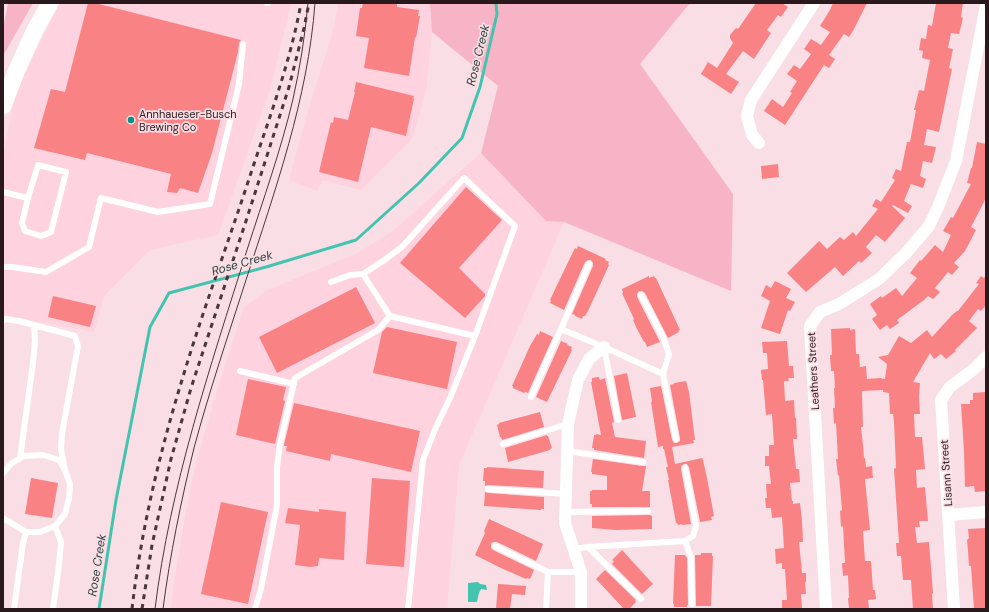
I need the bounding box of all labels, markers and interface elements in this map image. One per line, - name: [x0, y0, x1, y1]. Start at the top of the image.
- water label: Rose Creek: [463, 22, 494, 87]
- place label: Annhaueser-Busch Brewing Co: [139, 107, 237, 134]
- marker: Annhaueser-Busch Brewing Co: [126, 115, 136, 125]
- water label: Rose Creek: [210, 246, 275, 279]
- street label: Leathers Street: [804, 332, 822, 410]
- street label: Lisann Street: [937, 439, 955, 507]
- water label: Rose Creek: [84, 532, 110, 597]

